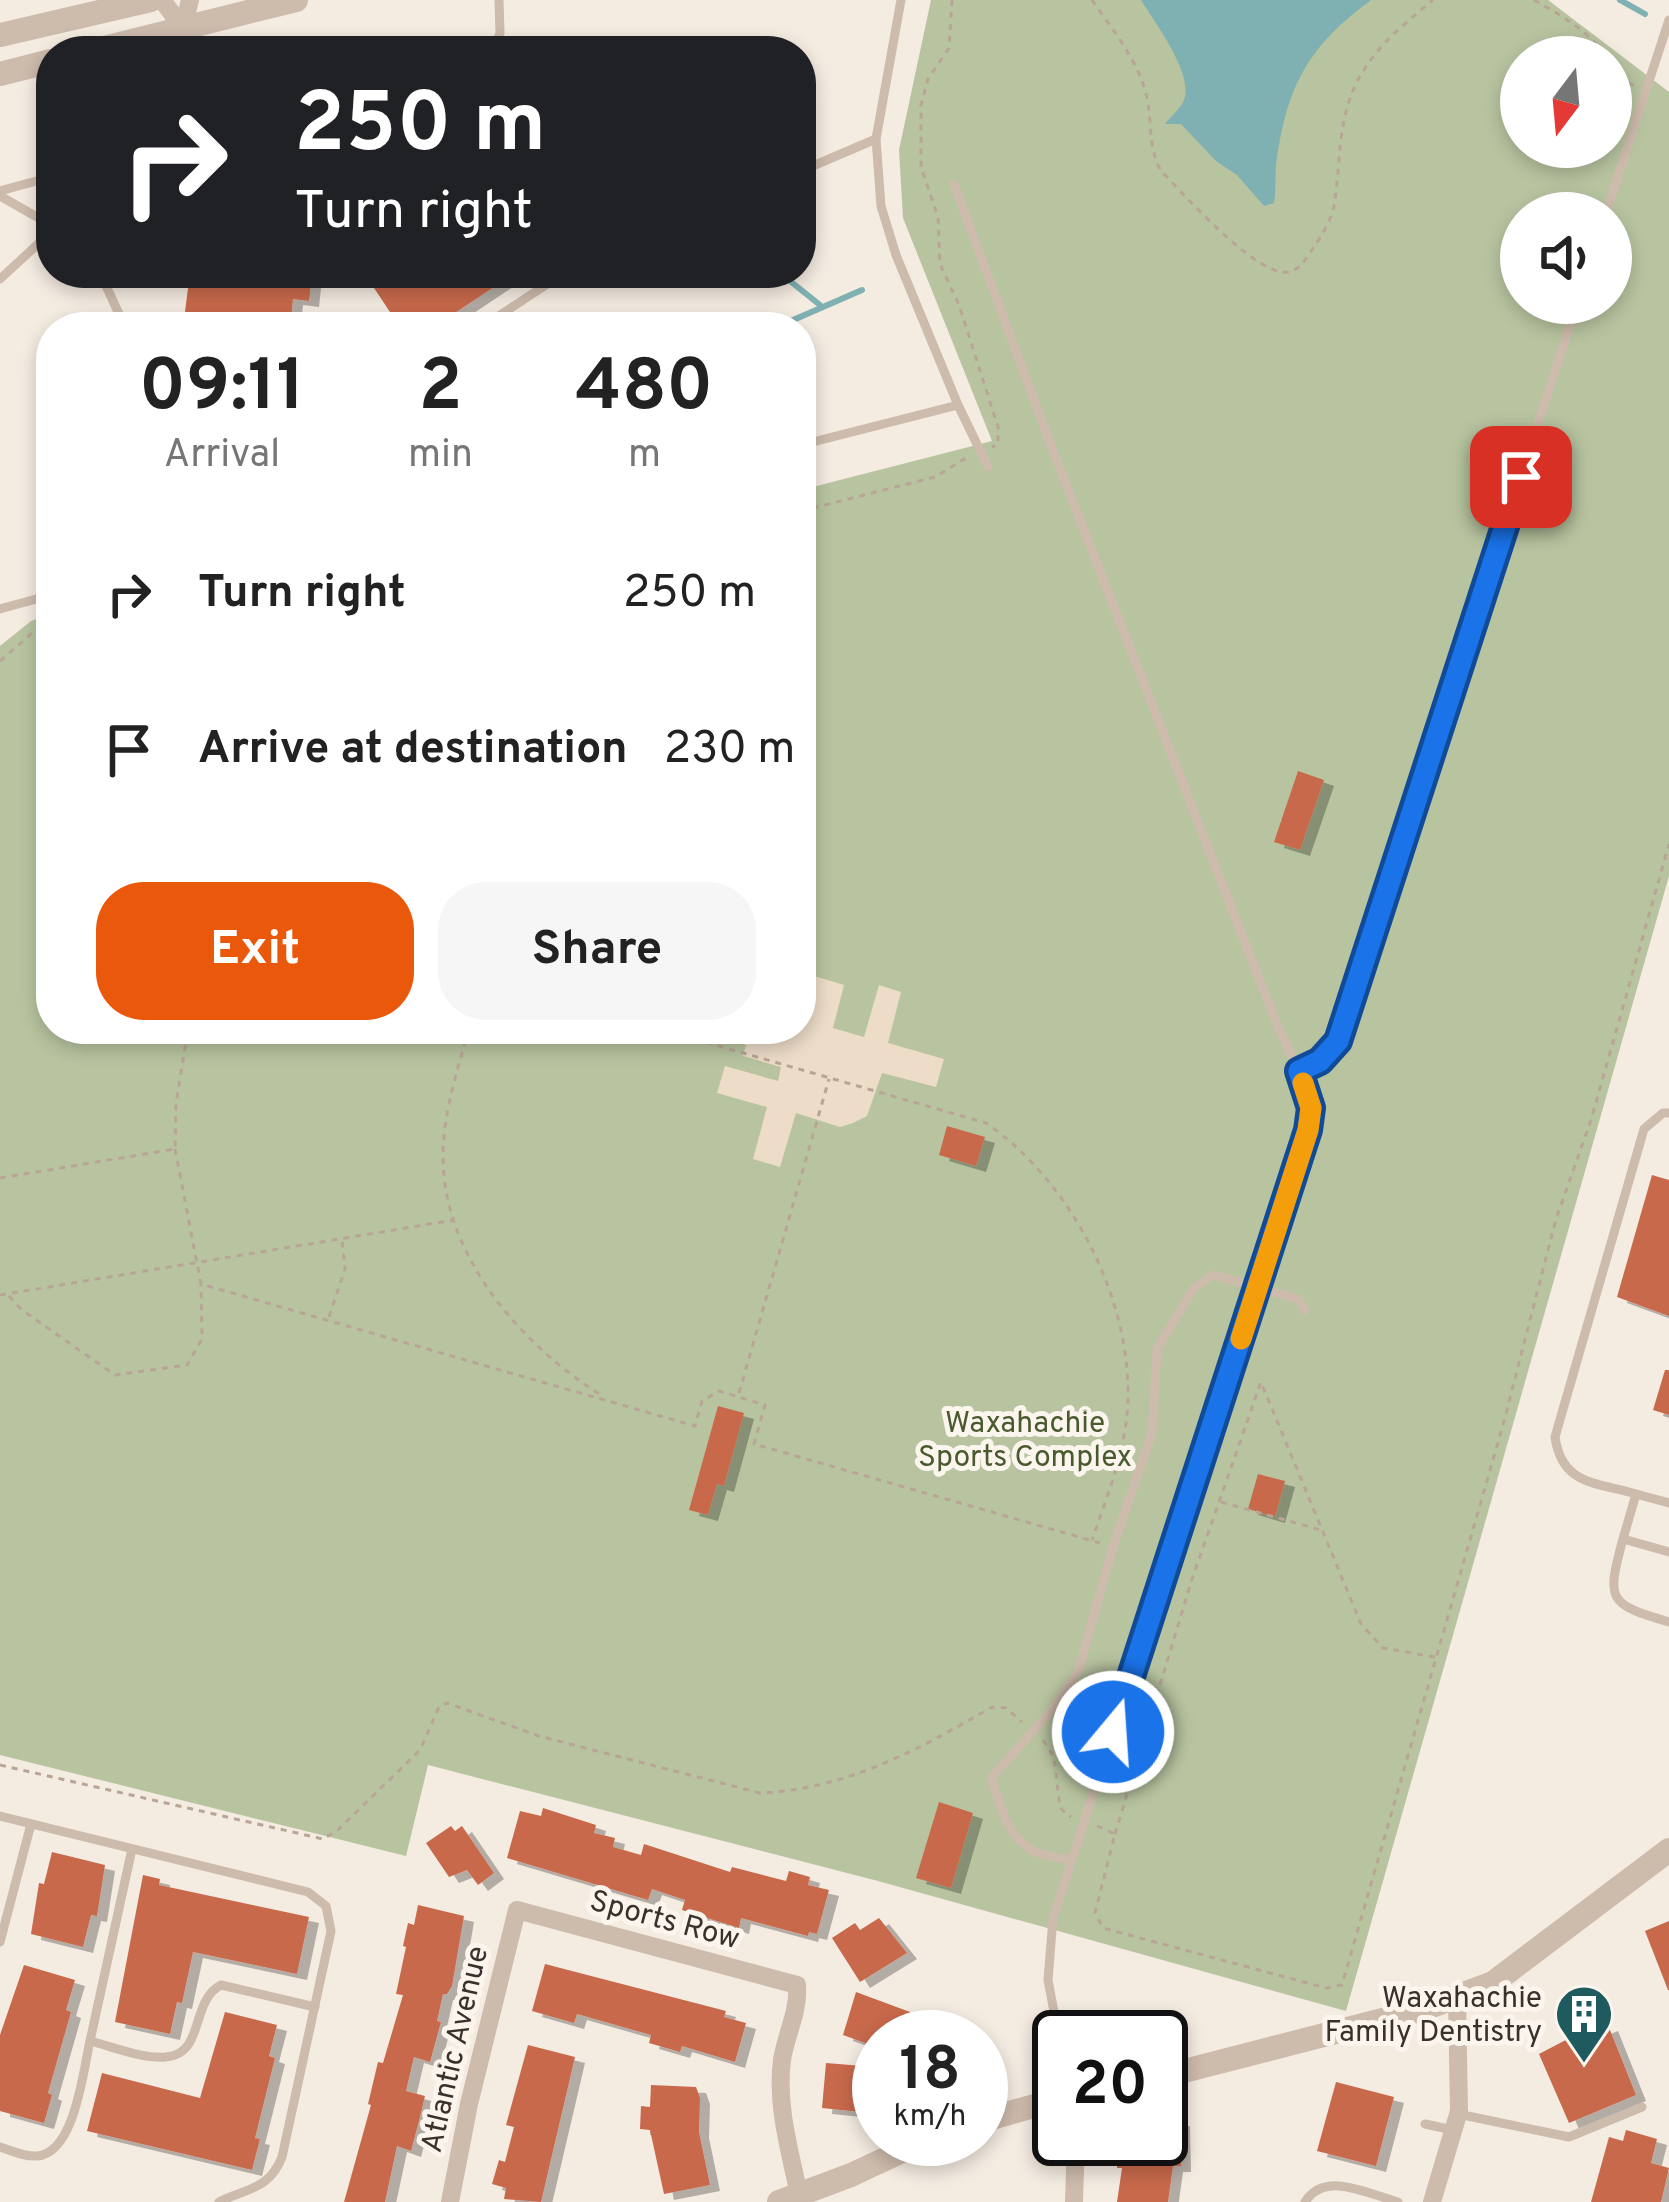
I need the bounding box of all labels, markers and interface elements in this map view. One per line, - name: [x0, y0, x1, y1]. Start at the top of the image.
- north arrow: [1500, 36, 1632, 168]
- map controls: [1500, 36, 1632, 324]
- text: 250 m: [294, 75, 546, 181]
- icon: right: [96, 84, 252, 240]
- text: Turn right: [294, 179, 533, 248]
- button: sound: [1500, 192, 1632, 324]
- text: 09:11: [139, 344, 305, 436]
- text: 2: [418, 344, 462, 436]
- text: 480: [576, 344, 713, 436]
- pin: [1470, 426, 1572, 528]
- text: Arrival: [164, 432, 280, 481]
- text: min: [408, 432, 473, 481]
- text: m: [628, 432, 661, 481]
- icon: arrive: [1488, 444, 1554, 510]
- icon: right: [96, 561, 162, 627]
- text: Turn right: [198, 566, 406, 623]
- text: 250 m: [623, 566, 756, 623]
- icon: arrive: [96, 717, 162, 783]
- text: Arrive at destination: [198, 722, 628, 779]
- text: 230 m: [664, 722, 795, 779]
- button: Exit: [96, 882, 414, 1020]
- button: Share: [438, 882, 756, 1020]
- park label: Waxahachie Sports Complex: [918, 1406, 1132, 1477]
- position arrow: [1050, 1669, 1176, 1795]
- street label: Sports Row: [585, 1884, 743, 1959]
- street label: Atlantic Avenue: [415, 1943, 498, 2156]
- place label: Waxahachie Family Dentistry: [1324, 1981, 1542, 2052]
- building icon: Waxahachie Family Dentistry: [1553, 1983, 1615, 2065]
- speed limit sign: 20: [1032, 2010, 1188, 2166]
- text: 18: [899, 2035, 961, 2111]
- text: km/h: [894, 2099, 966, 2136]

